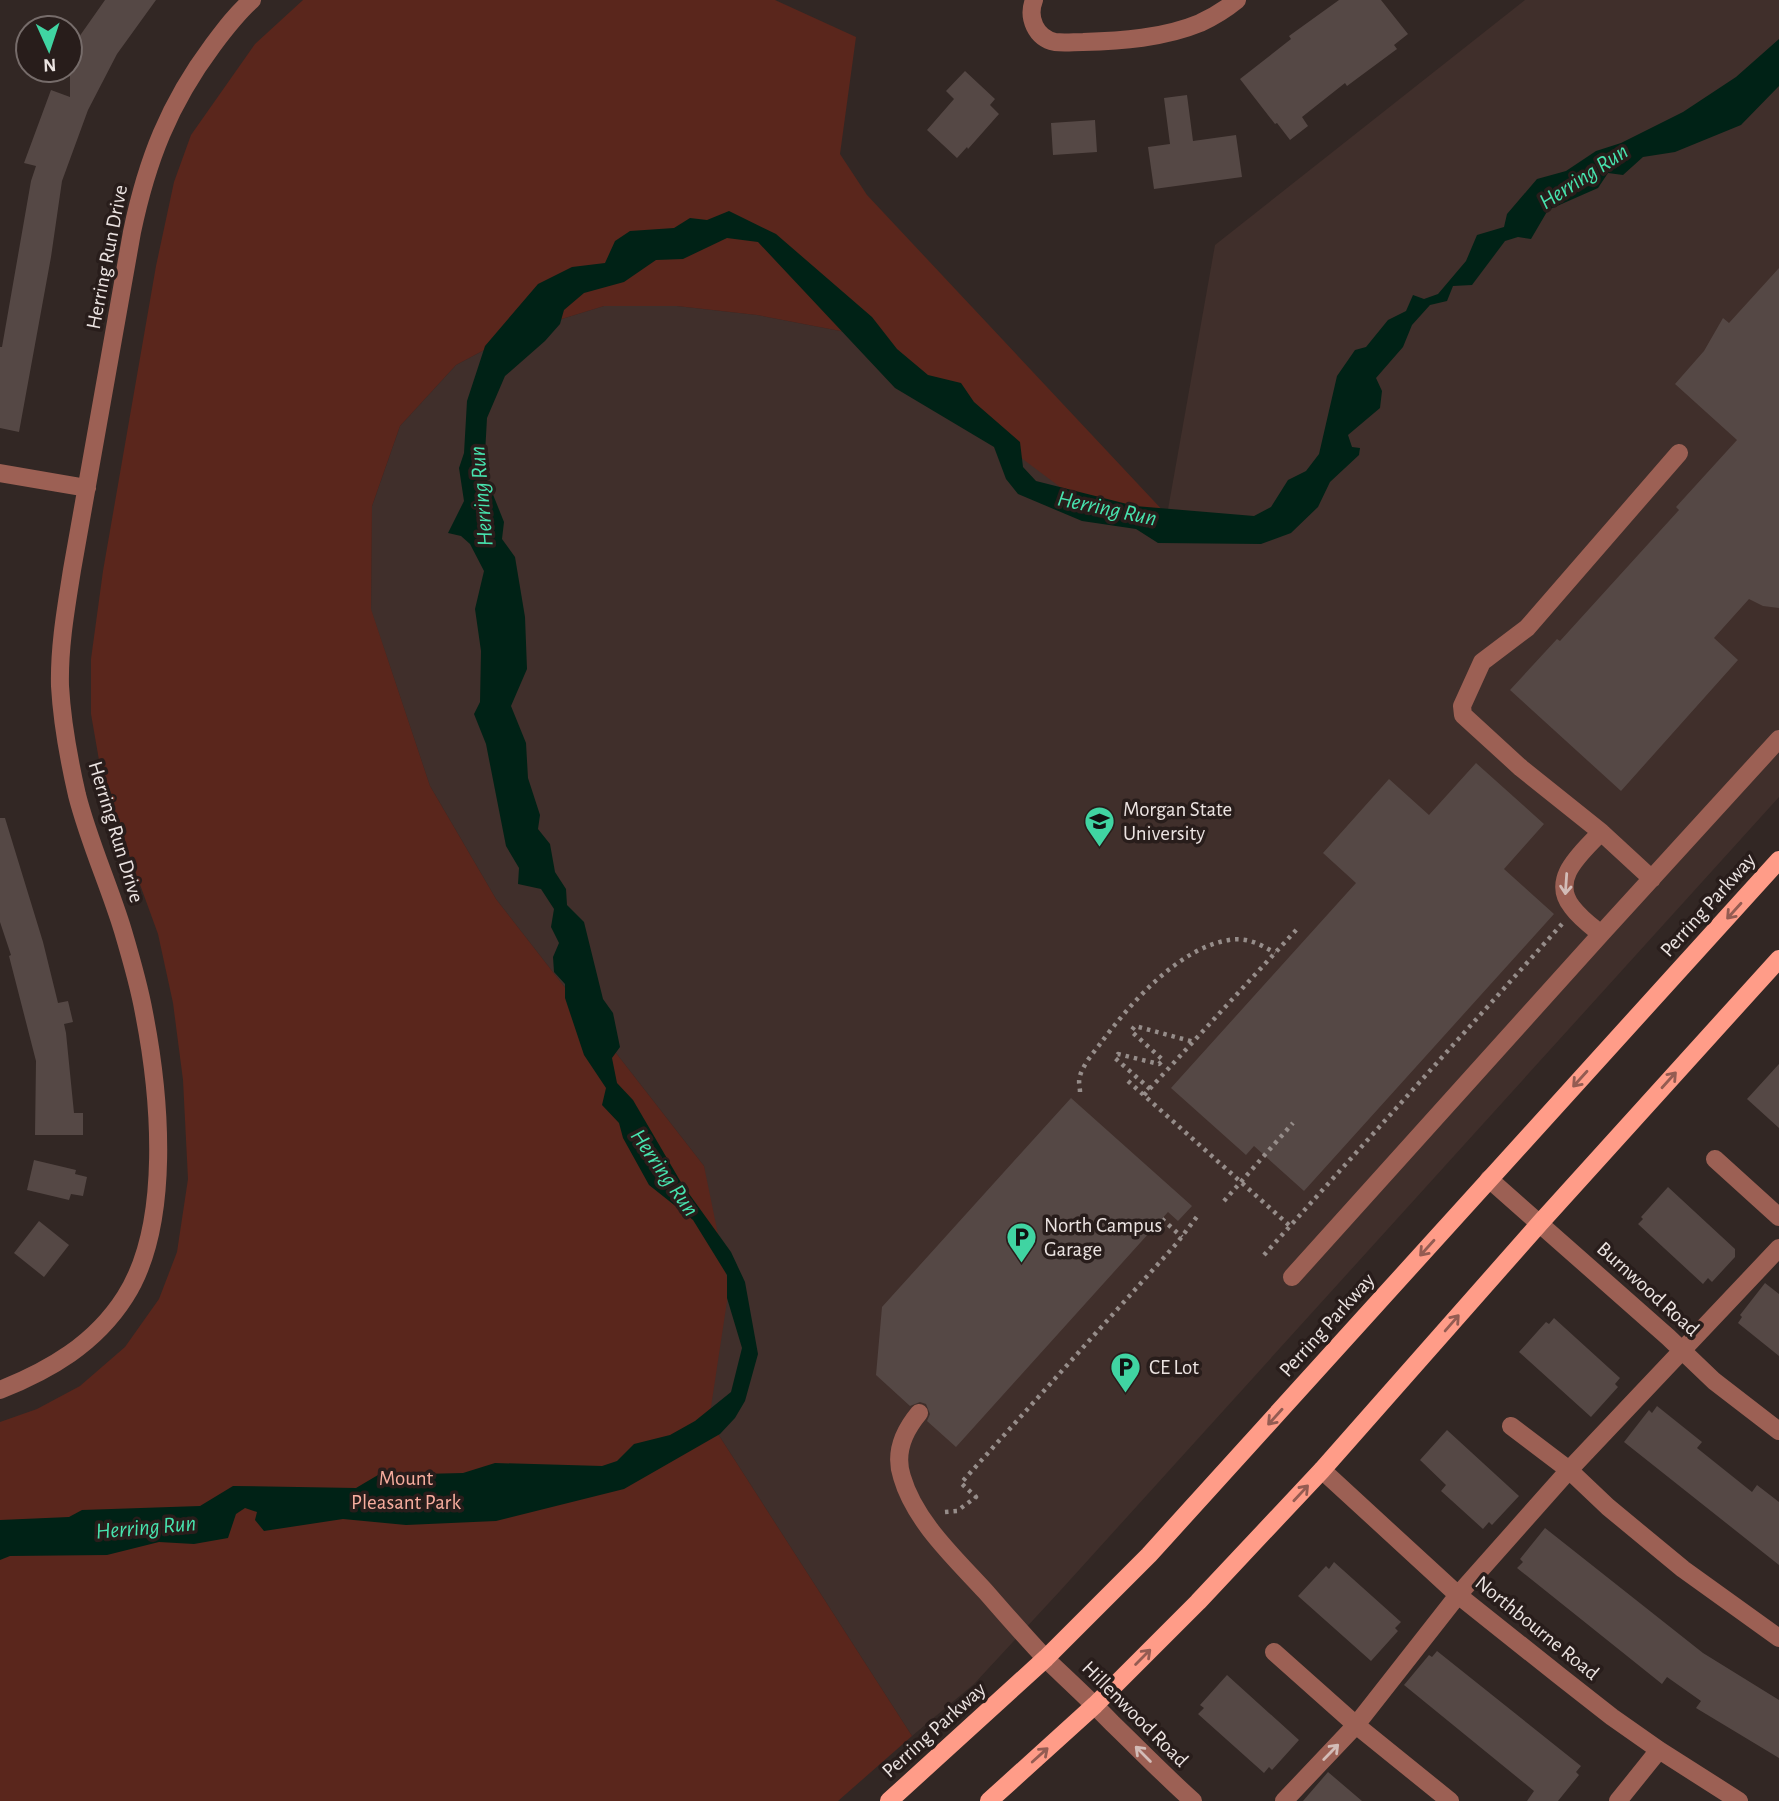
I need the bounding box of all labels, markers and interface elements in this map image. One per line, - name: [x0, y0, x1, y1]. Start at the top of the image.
- north arrow: [14, 14, 84, 84]
- text: N: [43, 55, 57, 74]
- water label: Herring Run: [1535, 140, 1633, 214]
- street label: Herring Run Drive: [83, 183, 131, 331]
- water label: Herring Run: [466, 445, 498, 547]
- water label: Herring Run: [1055, 487, 1159, 531]
- street label: Herring Run Drive: [85, 759, 147, 905]
- place label: Morgan State University: [1123, 799, 1232, 844]
- school or university icon: Morgan State University: [1083, 804, 1117, 848]
- street label: Perring Parkway: [1656, 849, 1760, 961]
- one-way arrow: [1559, 872, 1572, 895]
- one-way arrow: [1725, 902, 1742, 919]
- one-way arrow: [1572, 1070, 1589, 1087]
- one-way arrow: [1661, 1072, 1677, 1090]
- water label: Herring Run: [626, 1125, 702, 1221]
- place label: North Campus Garage: [1044, 1215, 1162, 1260]
- parking icon: North Campus Garage: [1004, 1220, 1038, 1264]
- street label: Burnwood Road: [1593, 1238, 1703, 1340]
- one-way arrow: [1419, 1239, 1435, 1257]
- street label: Perring Parkway: [1275, 1269, 1379, 1381]
- one-way arrow: [1444, 1314, 1460, 1332]
- parking icon: CE Lot: [1109, 1350, 1143, 1394]
- place label: CE Lot: [1149, 1357, 1199, 1378]
- one-way arrow: [1267, 1408, 1283, 1426]
- park label: Mount Pleasant Park: [351, 1468, 461, 1513]
- one-way arrow: [1292, 1485, 1309, 1502]
- water label: Herring Run: [95, 1512, 197, 1544]
- street label: Northbourne Road: [1471, 1572, 1603, 1684]
- one-way arrow: [1134, 1649, 1151, 1666]
- street label: Hillenwood Road: [1078, 1657, 1192, 1771]
- street label: Perring Parkway: [878, 1678, 990, 1782]
- one-way arrow: [1322, 1743, 1339, 1760]
- one-way arrow: [1135, 1745, 1152, 1762]
- one-way arrow: [1031, 1747, 1049, 1763]

